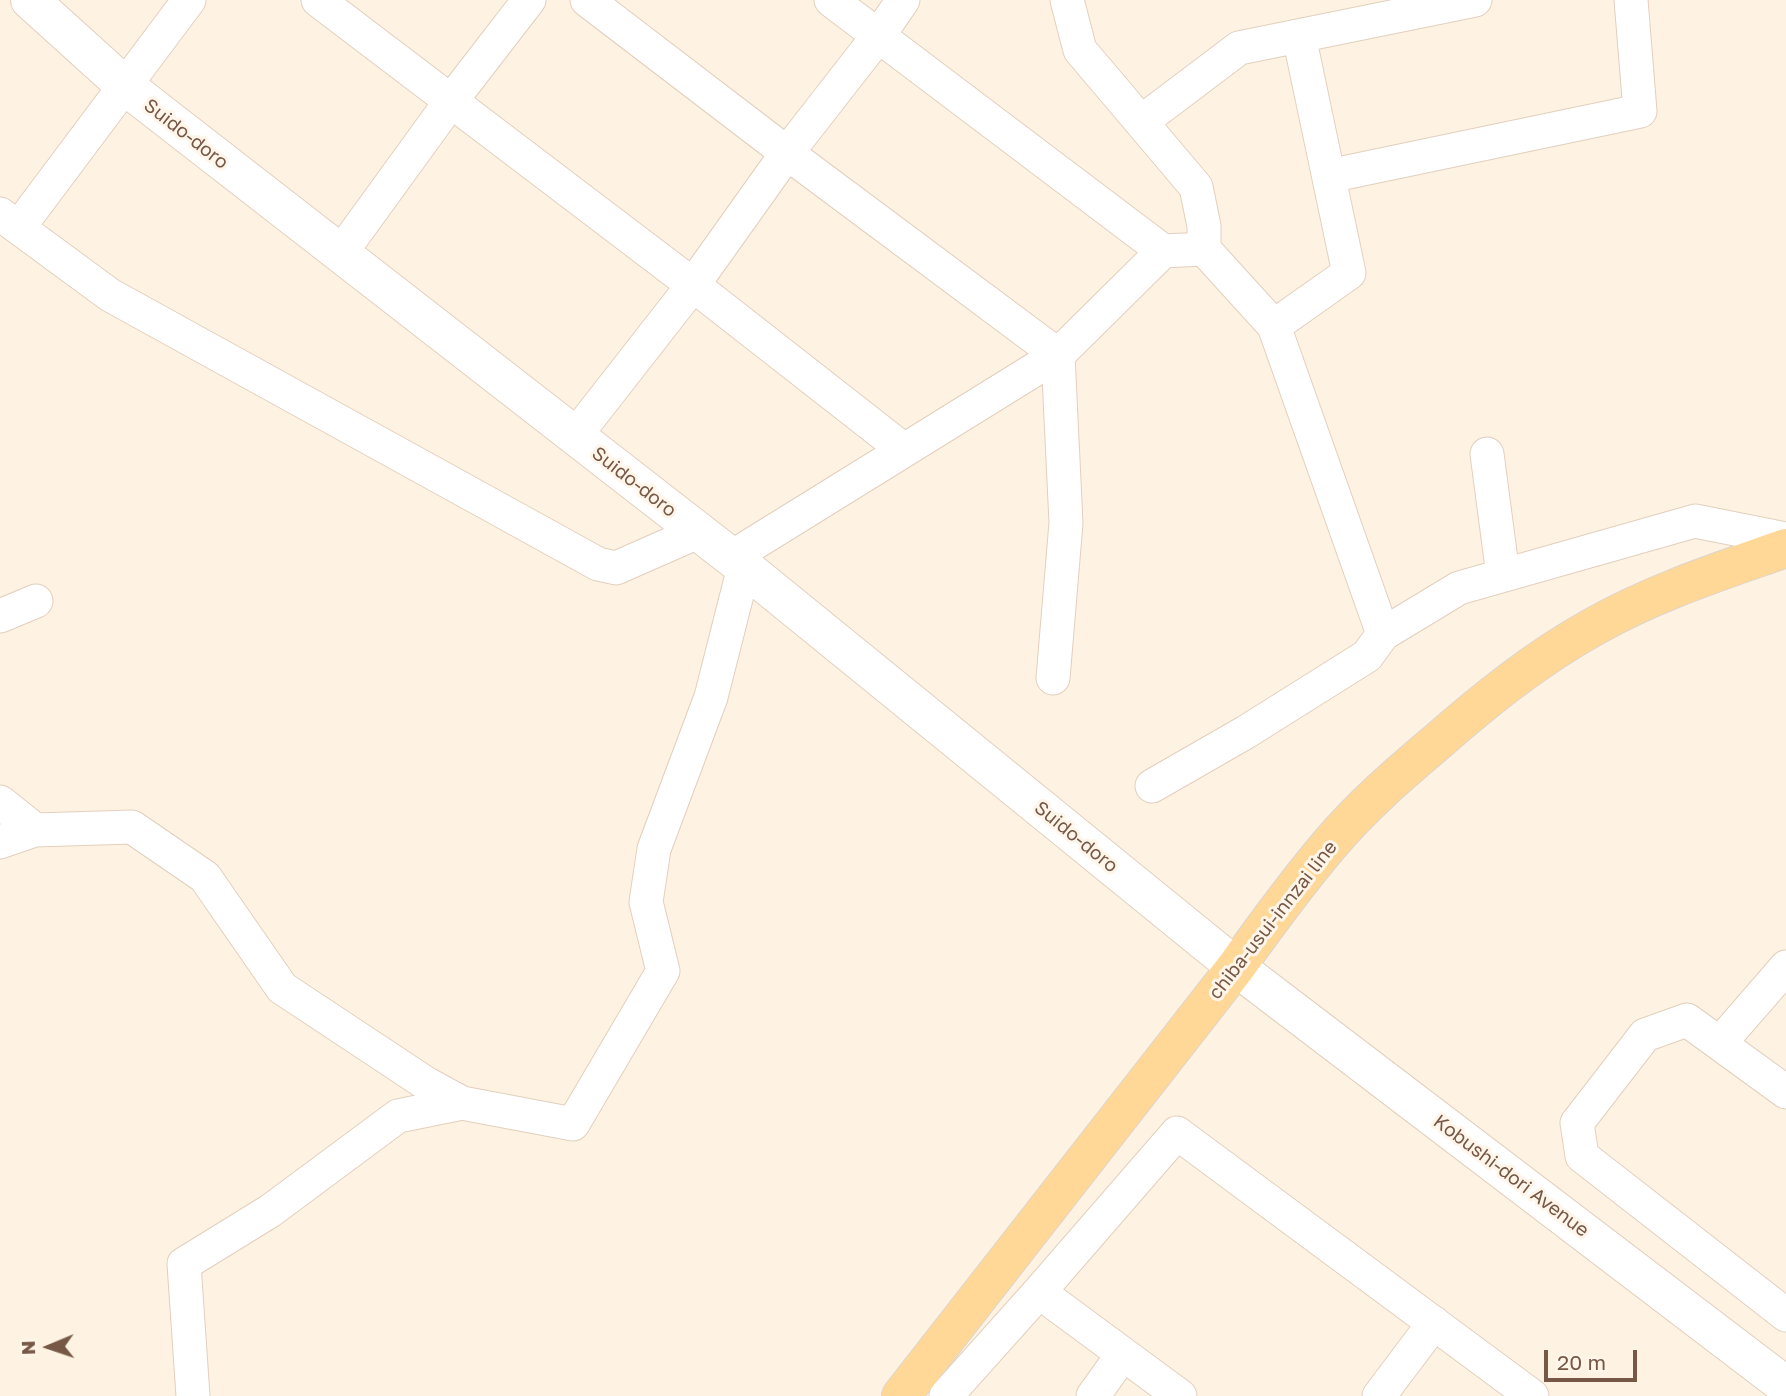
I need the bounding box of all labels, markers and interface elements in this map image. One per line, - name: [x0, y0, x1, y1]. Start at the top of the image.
- street label: Suido-doro: [139, 94, 233, 174]
- street label: Suido-doro: [587, 442, 681, 522]
- street label: Suido-doro: [1030, 796, 1122, 878]
- street label: chiba-usui-innzai line: [1204, 836, 1342, 1004]
- street label: Kobushi-dori Avenue: [1429, 1110, 1593, 1242]
- north arrow: [14, 1312, 84, 1382]
- scale bar: [1548, 1336, 1641, 1380]
- text: N: [16, 1340, 39, 1355]
- text: 20 m: [1557, 1349, 1606, 1375]

